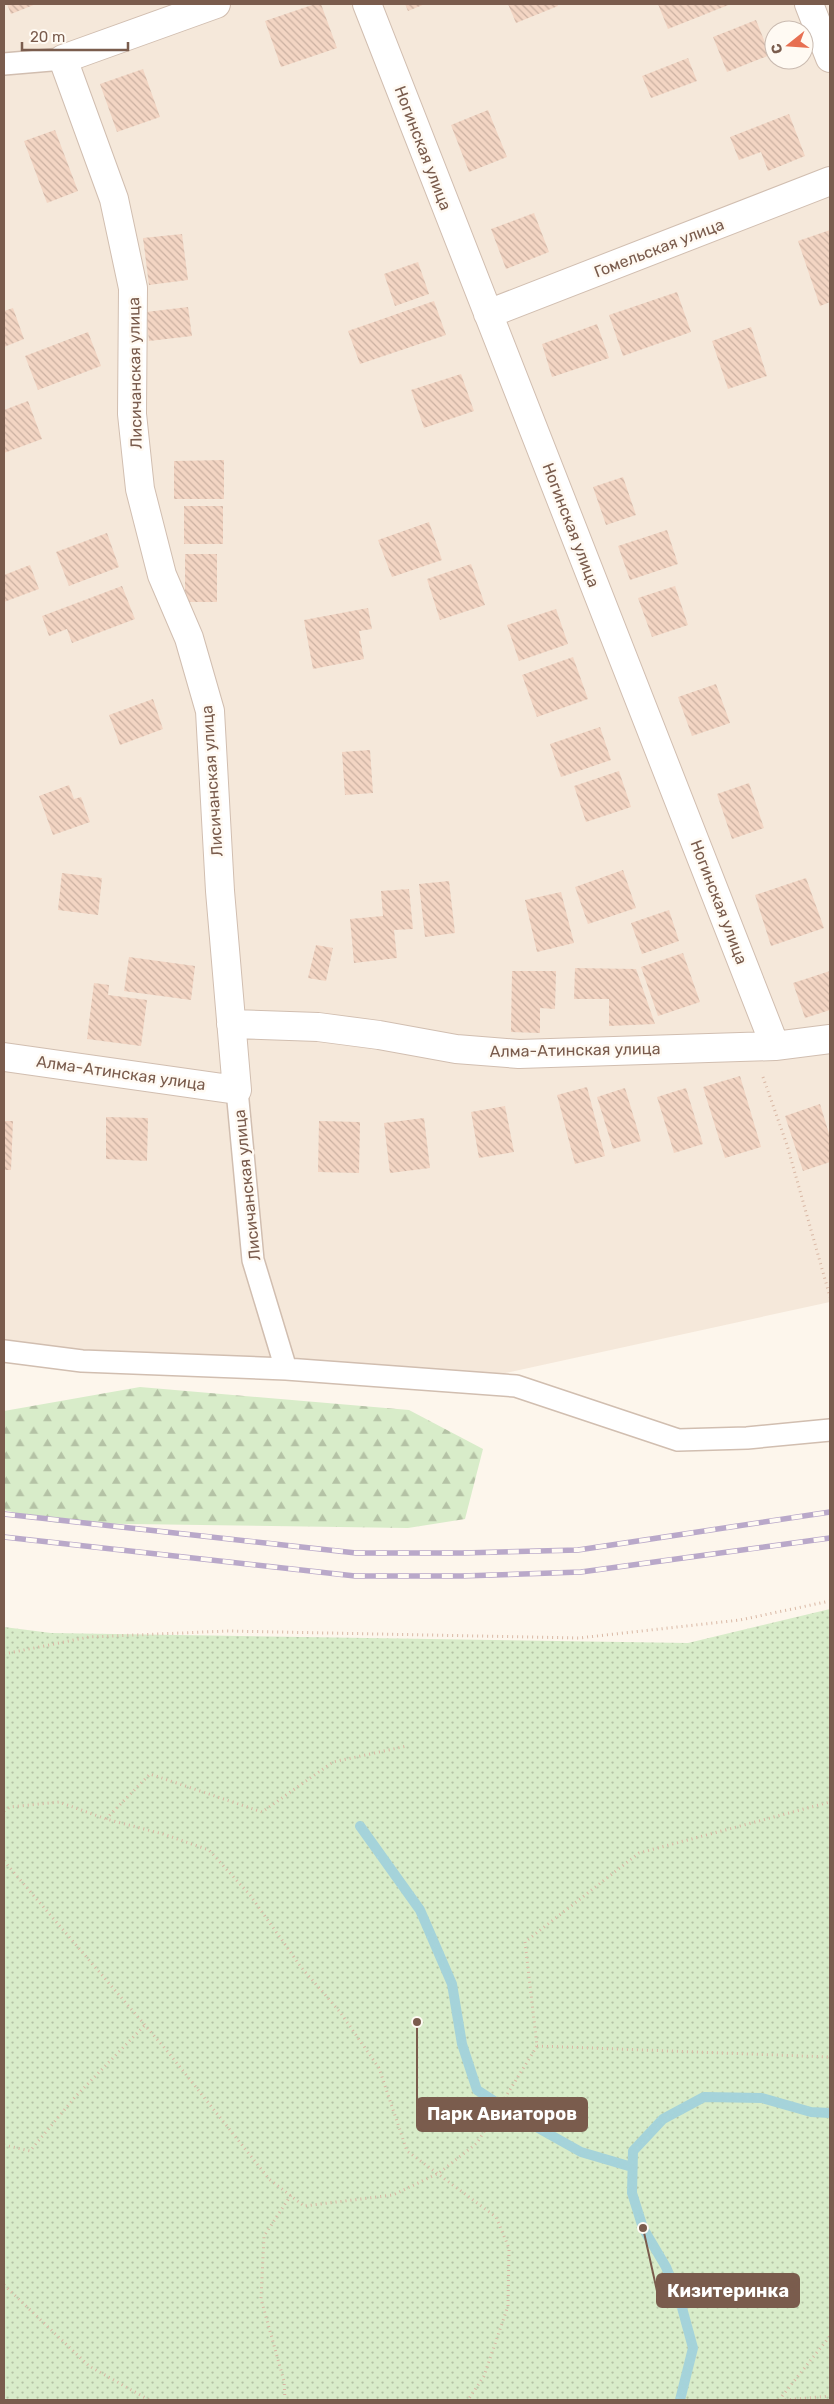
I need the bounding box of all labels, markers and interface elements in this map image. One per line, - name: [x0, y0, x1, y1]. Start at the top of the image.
- scale bar: [22, 20, 129, 52]
- north arrow: [764, 20, 814, 70]
- text: 20 m: [30, 28, 65, 46]
- text: С: [767, 41, 787, 56]
- street label: Ногинская улица: [391, 83, 455, 213]
- street label: Гомельская улица: [591, 214, 727, 282]
- street label: Лисичанская улица: [124, 297, 146, 449]
- street label: Ногинская улица: [539, 460, 603, 590]
- street label: Лисичанская улица: [197, 705, 227, 857]
- street label: Ногинская улица: [687, 837, 751, 967]
- street label: Алма-Атинская улица: [489, 1039, 661, 1061]
- street label: Алма-Атинская улица: [35, 1052, 207, 1094]
- street label: Лисичанская улица: [230, 1108, 264, 1262]
- callout: Парк Авиаторов: [417, 2098, 587, 2131]
- text: Парк Авиаторов: [427, 2103, 577, 2125]
- callout: Кизитеринка: [657, 2274, 799, 2307]
- text: Кизитеринка: [667, 2280, 789, 2302]

